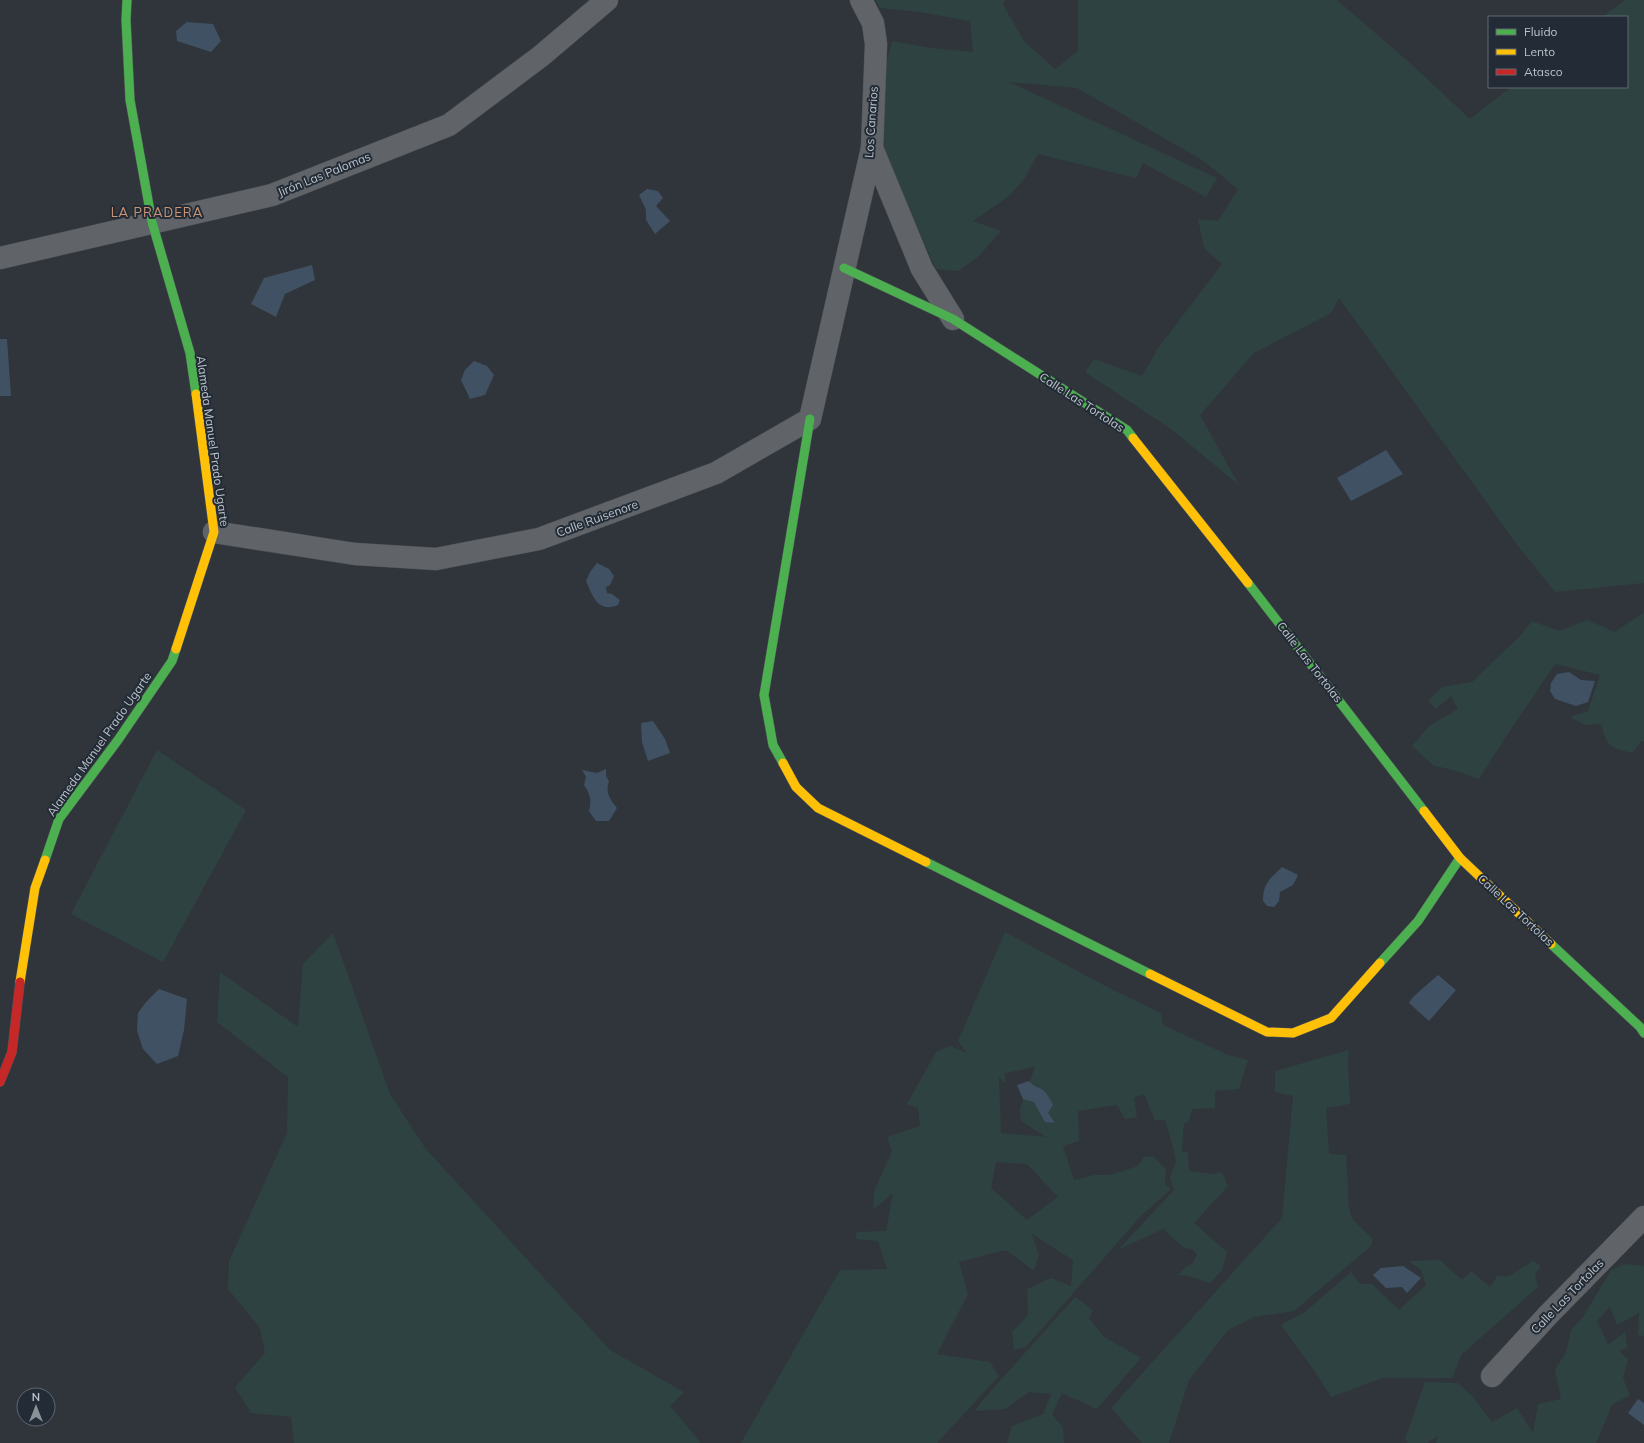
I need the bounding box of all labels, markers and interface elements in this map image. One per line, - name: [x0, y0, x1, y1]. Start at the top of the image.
- legend: [1488, 16, 1628, 88]
- text: Fluido: [1524, 24, 1558, 39]
- text: Lento: [1524, 44, 1555, 59]
- text: Atasco: [1524, 64, 1563, 79]
- street label: Los Canarios: [861, 86, 881, 158]
- street label: Jirón Las Palomas: [275, 148, 373, 200]
- district label: LA PRADERA: [111, 204, 203, 220]
- street label: Alameda Manuel Prado Ugarte: [194, 355, 232, 527]
- street label: Calle Las Tortolas: [1037, 369, 1127, 435]
- street label: Calle Ruisenore: [554, 496, 640, 540]
- street label: Calle Las Tortolas: [1274, 619, 1346, 705]
- street label: Alameda Manuel Prado Ugarte: [43, 669, 155, 819]
- street label: Calle Las Tortolas: [1475, 871, 1557, 949]
- street label: Calle Las Tortolas: [1527, 1255, 1607, 1337]
- north arrow: [16, 1387, 56, 1427]
- text: N: [32, 1390, 40, 1404]

